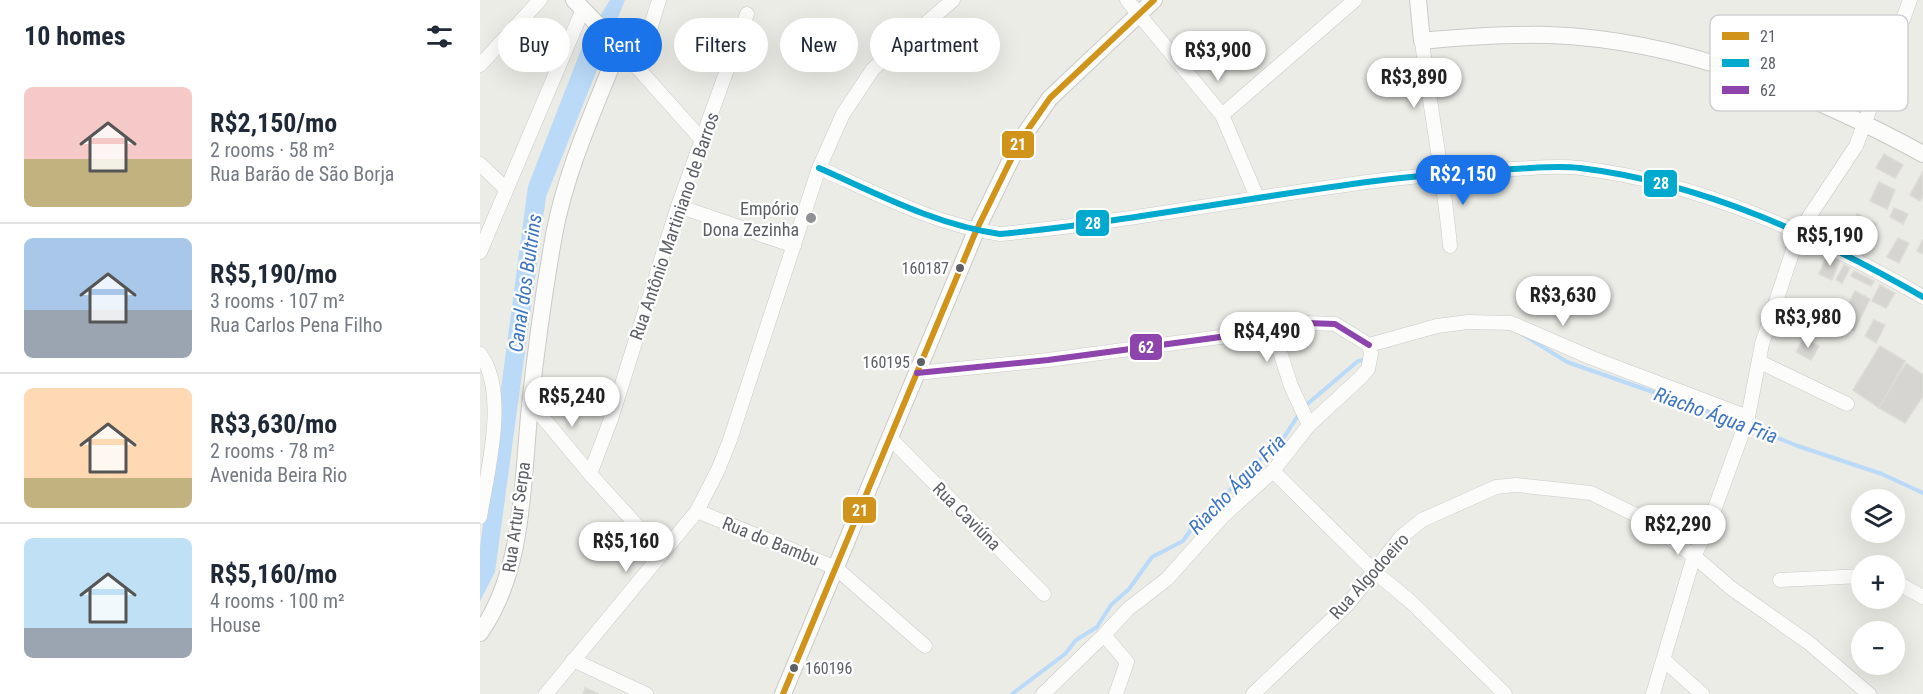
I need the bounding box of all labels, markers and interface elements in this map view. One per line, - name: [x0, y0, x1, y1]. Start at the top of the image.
- legend: [1710, 15, 1908, 111]
- chip: Buy: [498, 18, 570, 72]
- chip: Rent: [582, 18, 662, 72]
- chip: Filters: [674, 18, 768, 72]
- chip: New: [780, 18, 858, 72]
- chip: Apartment: [870, 18, 1000, 72]
- icon: filters: [423, 20, 456, 53]
- text: 10 homes: [24, 21, 126, 51]
- text: 21: [1760, 27, 1776, 46]
- pin: R$3,900: [1163, 31, 1273, 82]
- text: R$3,900: [1185, 38, 1251, 62]
- text: 28: [1760, 54, 1776, 73]
- pin: R$3,890: [1359, 58, 1469, 109]
- text: R$3,890: [1381, 65, 1447, 89]
- text: 62: [1760, 81, 1776, 100]
- text: R$2,150/mo: [210, 108, 337, 138]
- street label: Rua Antônio Martiniano de Barros: [625, 109, 723, 343]
- icon: home: [72, 111, 144, 183]
- line badge: 21: [1001, 130, 1035, 159]
- text: 21: [1010, 135, 1026, 154]
- text: 2 rooms · 58 m²: [210, 138, 335, 162]
- pin: R$2,150: [1408, 155, 1518, 206]
- text: Rua Barão de São Borja: [210, 162, 394, 186]
- text: R$2,150: [1430, 162, 1496, 186]
- line badge: 28: [1643, 169, 1678, 198]
- text: 28: [1653, 174, 1669, 193]
- place label: Empório Dona Zezinha: [702, 198, 799, 240]
- line badge: 28: [1075, 209, 1110, 237]
- marker: Empório Dona Zezinha: [804, 211, 818, 225]
- water label: Canal dos Bultrins: [503, 212, 547, 354]
- text: 28: [1085, 214, 1101, 233]
- pin: R$5,190: [1775, 216, 1885, 267]
- text: R$5,190: [1797, 223, 1863, 247]
- text: R$5,190/mo: [210, 259, 337, 289]
- place label: 160187: [902, 259, 949, 278]
- icon: home: [72, 262, 144, 334]
- marker: 160187: [954, 262, 966, 274]
- pin: R$3,630: [1508, 276, 1618, 327]
- text: R$3,630: [1530, 283, 1596, 307]
- text: 3 rooms · 107 m²: [210, 289, 345, 313]
- pin: R$3,980: [1753, 298, 1863, 349]
- text: R$3,980: [1775, 305, 1841, 329]
- pin: R$4,490: [1212, 312, 1322, 363]
- text: Rua Carlos Pena Filho: [210, 313, 383, 337]
- text: R$4,490: [1234, 319, 1300, 343]
- line badge: 62: [1129, 333, 1163, 361]
- text: 62: [1138, 338, 1154, 357]
- place label: 160195: [863, 353, 910, 372]
- marker: 160195: [915, 356, 927, 368]
- pin: R$5,240: [517, 377, 627, 428]
- water label: Riacho Água Fria: [1651, 382, 1781, 448]
- text: R$5,240: [539, 384, 605, 408]
- text: R$3,630/mo: [210, 409, 337, 439]
- icon: home: [72, 412, 144, 484]
- water label: Riacho Água Fria: [1183, 429, 1291, 539]
- text: 2 rooms · 78 m²: [210, 439, 335, 463]
- street label: Rua Artur Serpa: [498, 460, 534, 574]
- text: Avenida Beira Rio: [210, 463, 347, 487]
- street label: Rua Caviúna: [929, 478, 1005, 554]
- map controls: [1851, 489, 1905, 675]
- button: layers: [1851, 489, 1905, 543]
- line badge: 21: [842, 496, 877, 524]
- text: 21: [852, 501, 868, 520]
- pin: R$2,290: [1623, 505, 1733, 556]
- street label: Rua do Bambu: [719, 512, 823, 570]
- text: R$2,290: [1645, 512, 1711, 536]
- pin: R$5,160: [571, 522, 681, 573]
- text: R$5,160: [593, 529, 659, 553]
- street label: Rua Algodoeiro: [1325, 529, 1413, 623]
- button: +: [1851, 555, 1905, 609]
- text: R$5,160/mo: [210, 559, 337, 589]
- icon: home: [72, 562, 144, 634]
- text: 4 rooms · 100 m²: [210, 589, 345, 613]
- text: House: [210, 613, 261, 637]
- button: −: [1851, 621, 1905, 675]
- place label: 160196: [805, 659, 852, 678]
- marker: 160196: [788, 662, 800, 674]

